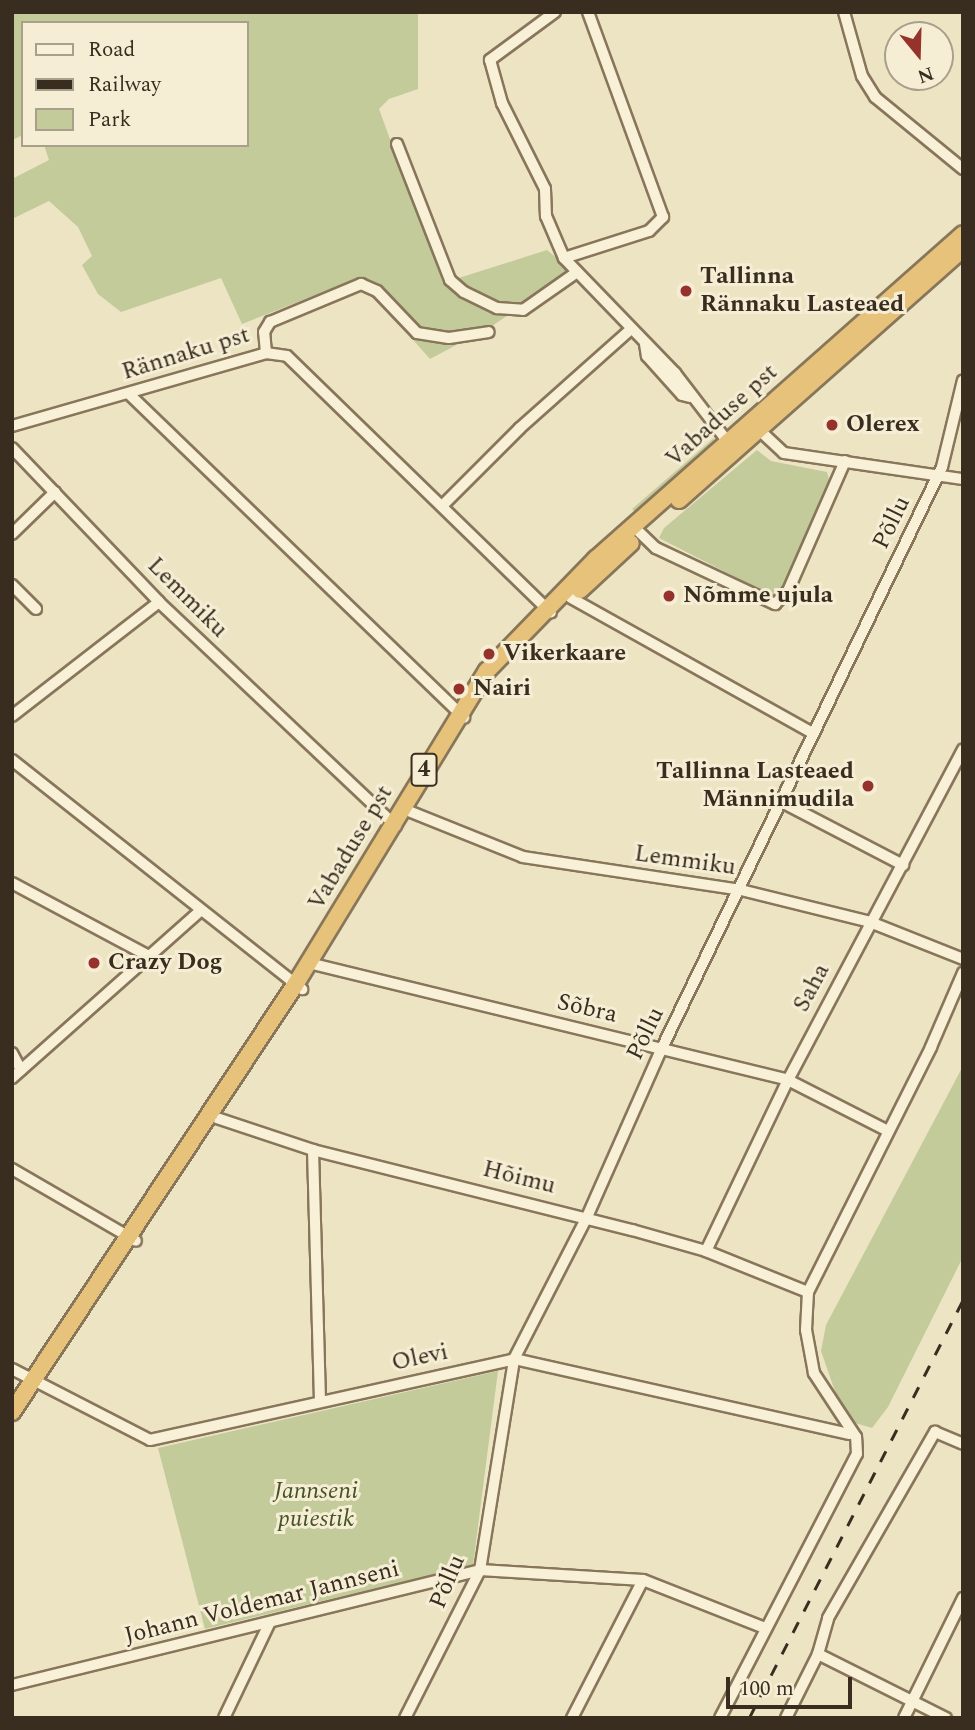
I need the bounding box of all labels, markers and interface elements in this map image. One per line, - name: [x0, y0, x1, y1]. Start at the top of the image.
- legend: [21, 21, 248, 147]
- north arrow: [884, 21, 954, 91]
- text: Road: [88, 34, 135, 66]
- text: N: [913, 58, 937, 91]
- text: Railway: [88, 69, 161, 101]
- text: Park: [88, 104, 131, 136]
- place label: Tallinna Rännaku Lasteaed: [700, 263, 904, 319]
- marker: Tallinna Rännaku Lasteaed: [678, 283, 694, 299]
- street label: Rännaku pst: [119, 321, 253, 387]
- street label: Vabaduse pst: [660, 358, 784, 474]
- place label: Olerex: [846, 411, 920, 439]
- marker: Olerex: [824, 417, 840, 433]
- street label: Põllu: [867, 492, 917, 554]
- street label: Lemmiku: [141, 552, 233, 644]
- place label: Nõmme ujula: [683, 582, 833, 610]
- marker: Nõmme ujula: [661, 588, 677, 604]
- place label: Vikerkaare: [503, 640, 626, 668]
- marker: Vikerkaare: [481, 646, 497, 662]
- place label: Nairi: [473, 675, 531, 703]
- marker: Nairi: [451, 681, 467, 697]
- road number: 4: [410, 750, 438, 790]
- place label: Tallinna Lasteaed Männimudila: [656, 758, 854, 814]
- marker: Tallinna Lasteaed Männimudila: [860, 778, 876, 794]
- street label: Vabaduse pst: [302, 780, 400, 916]
- street label: Lemmiku: [632, 840, 738, 882]
- place label: Crazy Dog: [108, 949, 223, 977]
- marker: Crazy Dog: [86, 955, 102, 971]
- street label: Saha: [787, 959, 837, 1017]
- street label: Sõbra: [554, 988, 620, 1030]
- street label: Põllu: [621, 1003, 671, 1065]
- street label: Hõimu: [480, 1155, 558, 1201]
- street label: Olevi: [389, 1338, 451, 1378]
- park label: Jannseni puiestik: [274, 1478, 358, 1534]
- street label: Põllu: [424, 1551, 472, 1613]
- street label: Johann Voldemar Jannseni: [122, 1555, 402, 1651]
- scale bar: [730, 1664, 856, 1708]
- text: 100 m: [739, 1673, 794, 1705]

